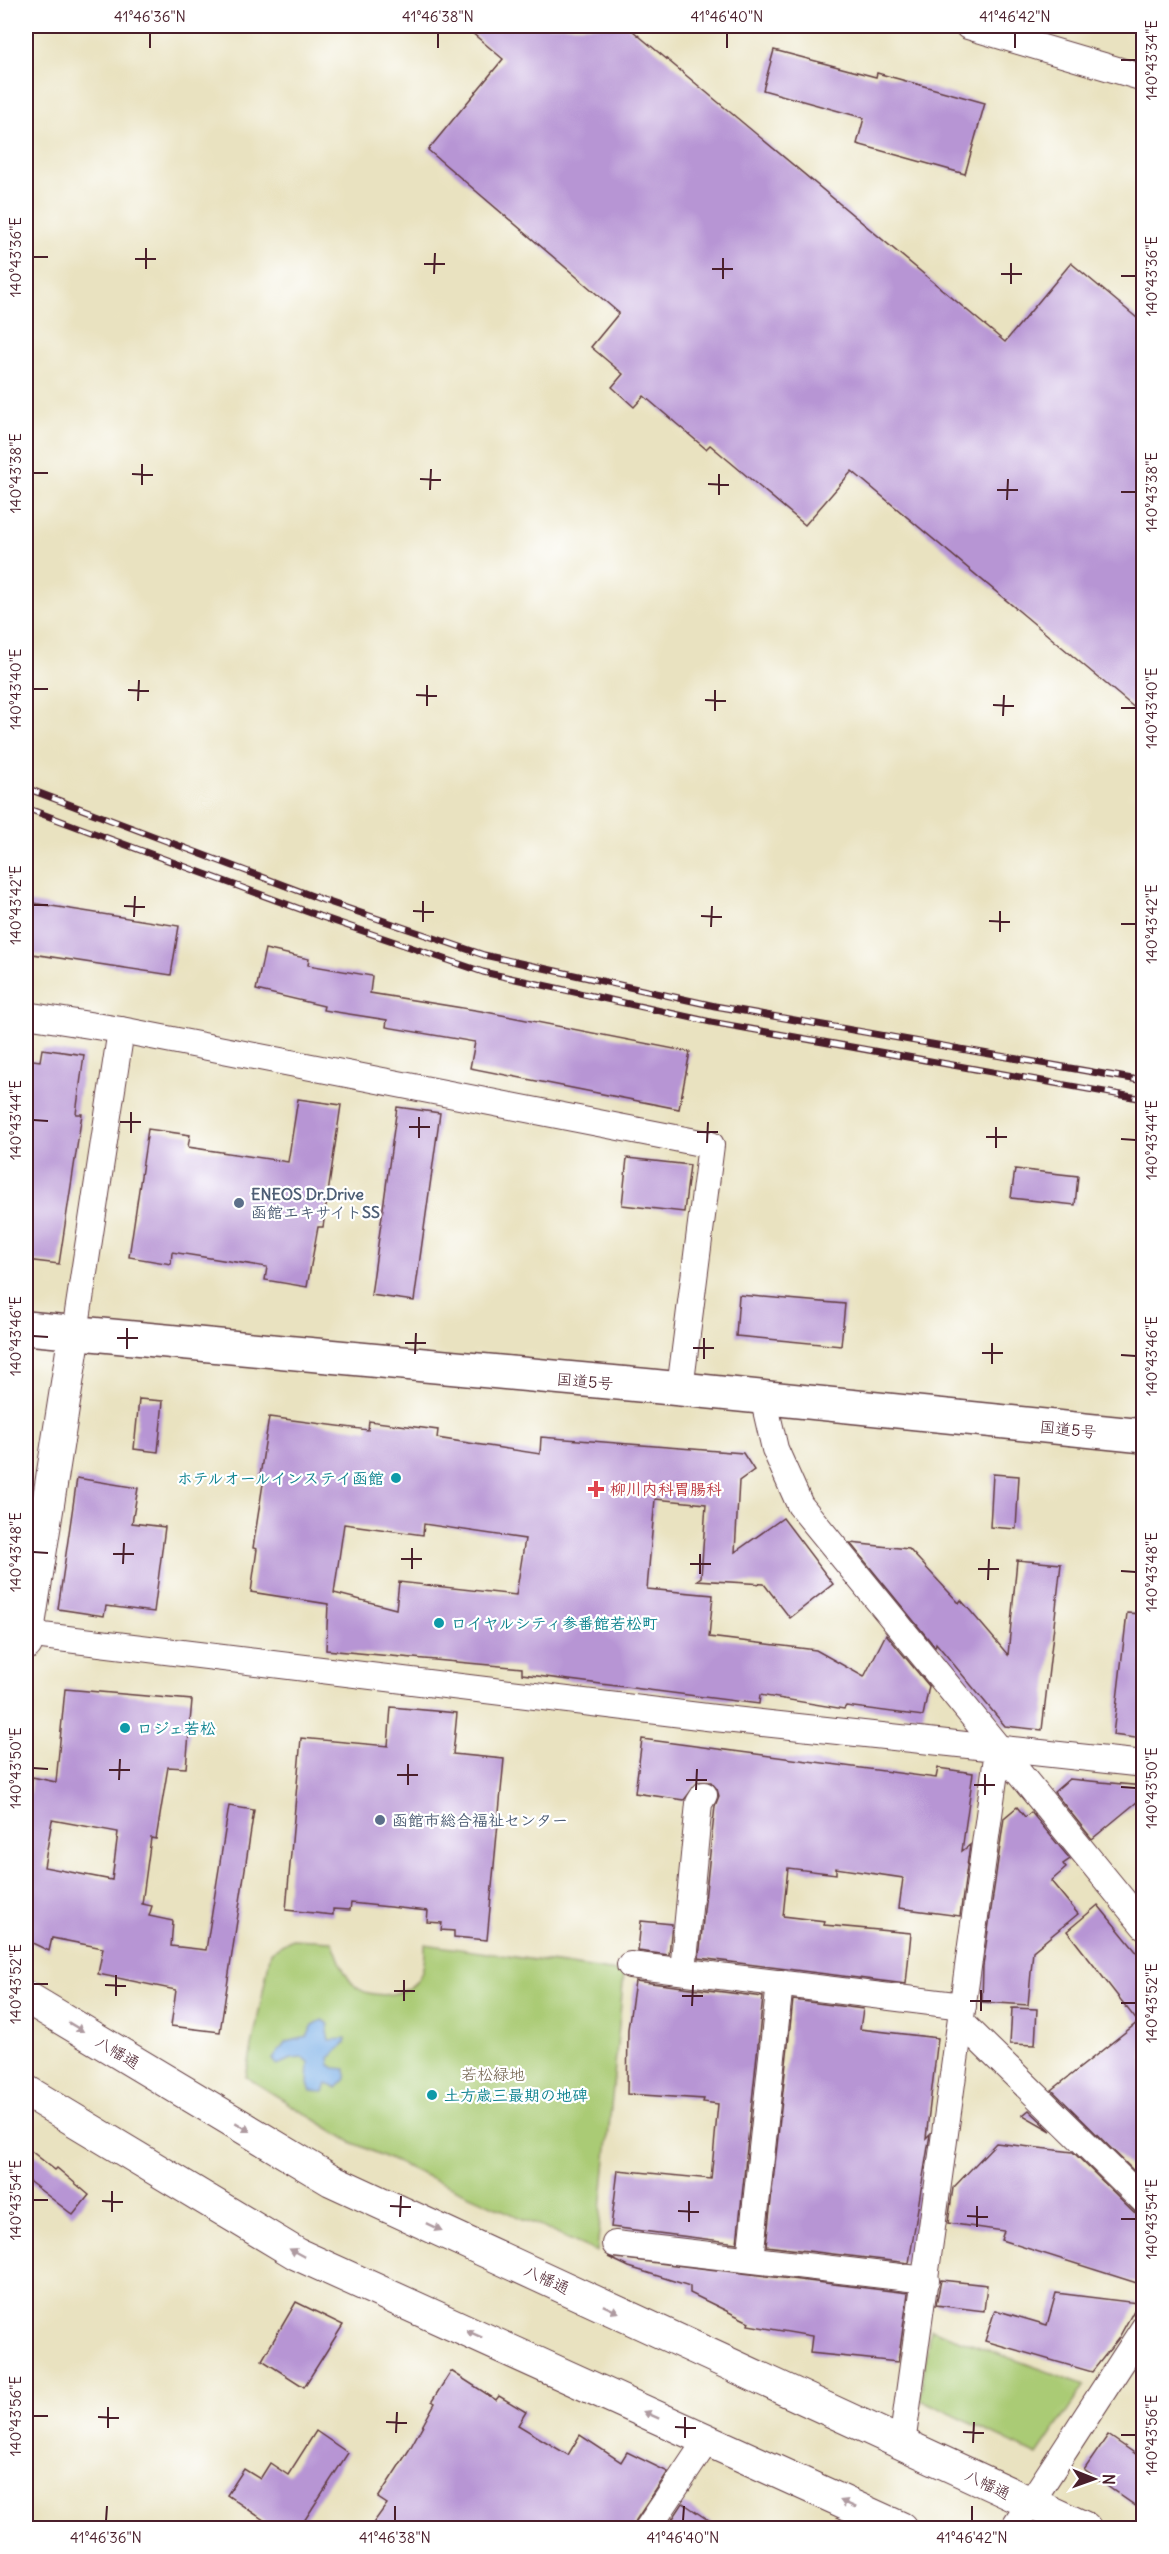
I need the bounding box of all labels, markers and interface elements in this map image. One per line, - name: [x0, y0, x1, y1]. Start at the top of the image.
- text: 41°46'36"N: [114, 7, 186, 26]
- text: 41°46'38"N: [402, 7, 474, 26]
- text: 41°46'40"N: [691, 7, 763, 26]
- text: 41°46'42"N: [979, 7, 1051, 26]
- text: 140°43'34"E: [1142, 20, 1161, 100]
- text: 140°43'36"E: [6, 217, 25, 297]
- text: 140°43'36"E: [1142, 236, 1161, 316]
- text: 140°43'38"E: [6, 433, 25, 513]
- text: 140°43'38"E: [1142, 452, 1161, 532]
- text: 140°43'40"E: [6, 648, 25, 730]
- text: 140°43'40"E: [1142, 667, 1161, 749]
- text: 140°43'42"E: [6, 865, 25, 945]
- text: 140°43'42"E: [1142, 884, 1161, 964]
- text: 140°43'44"E: [6, 1080, 25, 1160]
- text: 140°43'44"E: [1142, 1100, 1161, 1180]
- place label: ENEOS Dr.Drive 函館エキサイトSS: [251, 1184, 380, 1222]
- marker: ENEOS Dr.Drive 函館エキサイトSS: [232, 1196, 246, 1210]
- text: 140°43'46"E: [6, 1296, 25, 1376]
- text: 140°43'46"E: [1142, 1316, 1161, 1396]
- street label: 国道5号: [556, 1369, 614, 1393]
- street label: 国道5号: [1039, 1416, 1097, 1442]
- place label: ホテルオールインステイ函館: [177, 1468, 384, 1488]
- marker: ホテルオールインステイ函館: [389, 1471, 403, 1485]
- place label: 柳川内科胃腸科: [610, 1479, 722, 1499]
- marker: 柳川内科胃腸科: [587, 1480, 605, 1498]
- text: 140°43'48"E: [6, 1512, 25, 1592]
- text: 140°43'48"E: [1142, 1532, 1161, 1612]
- place label: ロイヤルシティ参番館若松町: [451, 1613, 658, 1633]
- marker: ロイヤルシティ参番館若松町: [432, 1616, 446, 1630]
- place label: ロジェ若松: [137, 1718, 216, 1738]
- marker: ロジェ若松: [118, 1721, 132, 1735]
- text: 140°43'50"E: [6, 1727, 25, 1809]
- text: 140°43'50"E: [1142, 1747, 1161, 1829]
- place label: 函館市総合福祉センター: [392, 1810, 568, 1830]
- marker: 函館市総合福祉センター: [373, 1813, 387, 1827]
- text: 140°43'52"E: [6, 1944, 25, 2024]
- text: 140°43'52"E: [1142, 1963, 1161, 2043]
- one-way arrow: [68, 2022, 84, 2033]
- street label: 八幡通: [92, 2031, 144, 2073]
- park label: 若松緑地: [461, 2064, 525, 2084]
- place label: 土方歳三最期の地碑: [444, 2085, 588, 2105]
- marker: 土方歳三最期の地碑: [425, 2088, 439, 2102]
- one-way arrow: [235, 2122, 251, 2133]
- text: 140°43'54"E: [6, 2160, 25, 2240]
- text: 140°43'54"E: [1142, 2179, 1161, 2259]
- one-way arrow: [426, 2223, 443, 2232]
- one-way arrow: [288, 2248, 305, 2258]
- street label: 八幡通: [521, 2260, 573, 2298]
- one-way arrow: [603, 2305, 620, 2314]
- one-way arrow: [465, 2330, 482, 2339]
- text: 140°43'56"E: [6, 2376, 25, 2456]
- text: 140°43'56"E: [1142, 2395, 1161, 2475]
- one-way arrow: [642, 2410, 660, 2420]
- north arrow: [1064, 2449, 1124, 2509]
- street label: 八幡通: [962, 2464, 1014, 2504]
- text: N: [1099, 2474, 1119, 2485]
- one-way arrow: [839, 2499, 857, 2509]
- text: 41°46'36"N: [70, 2528, 142, 2547]
- text: 41°46'38"N: [359, 2528, 431, 2547]
- text: 41°46'40"N: [647, 2528, 719, 2547]
- text: 41°46'42"N: [936, 2528, 1008, 2547]

